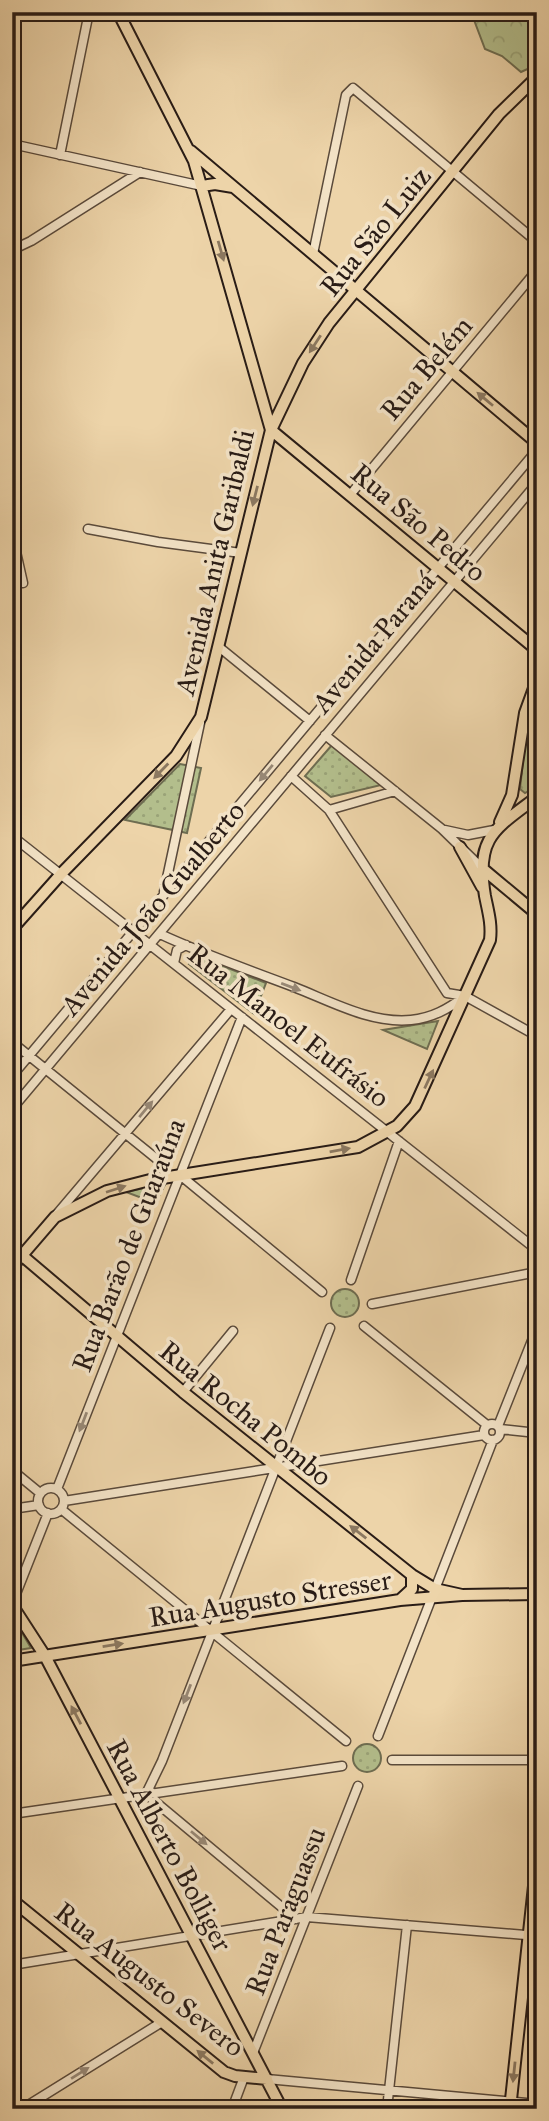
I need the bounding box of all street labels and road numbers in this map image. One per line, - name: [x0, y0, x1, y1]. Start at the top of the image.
- street label: Rua São Luiz: [312, 159, 438, 303]
- street label: Rua Belém: [373, 309, 480, 427]
- street label: Avenida Anita Garibaldi: [167, 426, 262, 699]
- street label: Rua São Pedro: [344, 456, 494, 589]
- street label: Avenida Paraná: [303, 564, 443, 721]
- street label: Avenida João Gualberto: [52, 794, 252, 1023]
- street label: Rua Manoel Eufrásio: [181, 936, 397, 1115]
- street label: Rua Barão de Guaraúna: [64, 1113, 193, 1377]
- street label: Rua Rocha Pombo: [152, 1333, 339, 1494]
- street label: Rua Augusto Stresser: [146, 1562, 394, 1635]
- street label: Rua Alberto Bolliger: [99, 1733, 241, 1958]
- street label: Rua Paraguassu: [237, 1822, 334, 2000]
- street label: Rua Augusto Severo: [48, 1894, 252, 2064]

